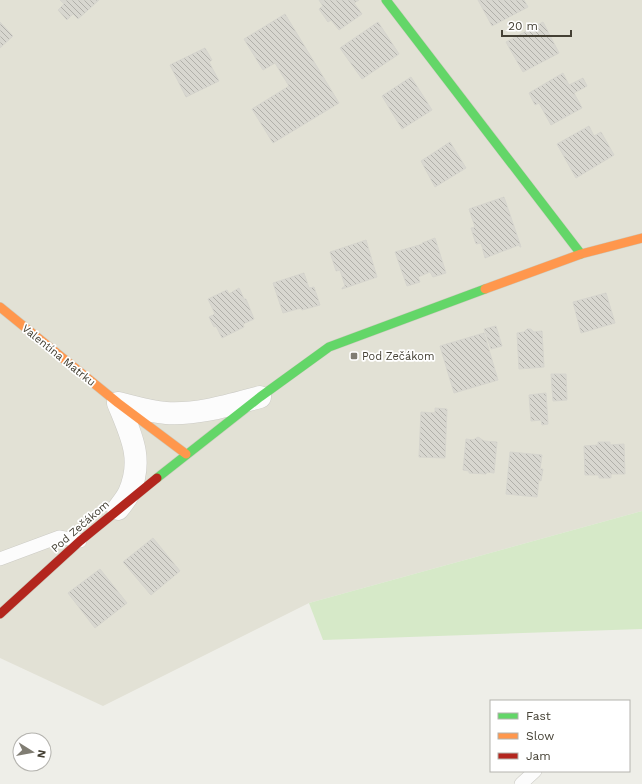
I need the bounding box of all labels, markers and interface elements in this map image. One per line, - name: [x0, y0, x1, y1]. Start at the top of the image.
- scale bar: [502, 12, 571, 38]
- text: 20 m: [508, 19, 538, 33]
- street label: Valentína Matrku: [19, 322, 98, 389]
- place label: Pod Zečákom: [362, 350, 434, 363]
- marker: Pod Zečákom: [349, 351, 359, 361]
- street label: Pod Zečákom: [49, 498, 112, 555]
- legend: [490, 700, 630, 772]
- text: Fast: [526, 709, 551, 723]
- text: Slow: [526, 729, 554, 743]
- north arrow: [12, 732, 52, 772]
- text: N: [34, 749, 48, 759]
- text: Jam: [526, 749, 551, 763]

